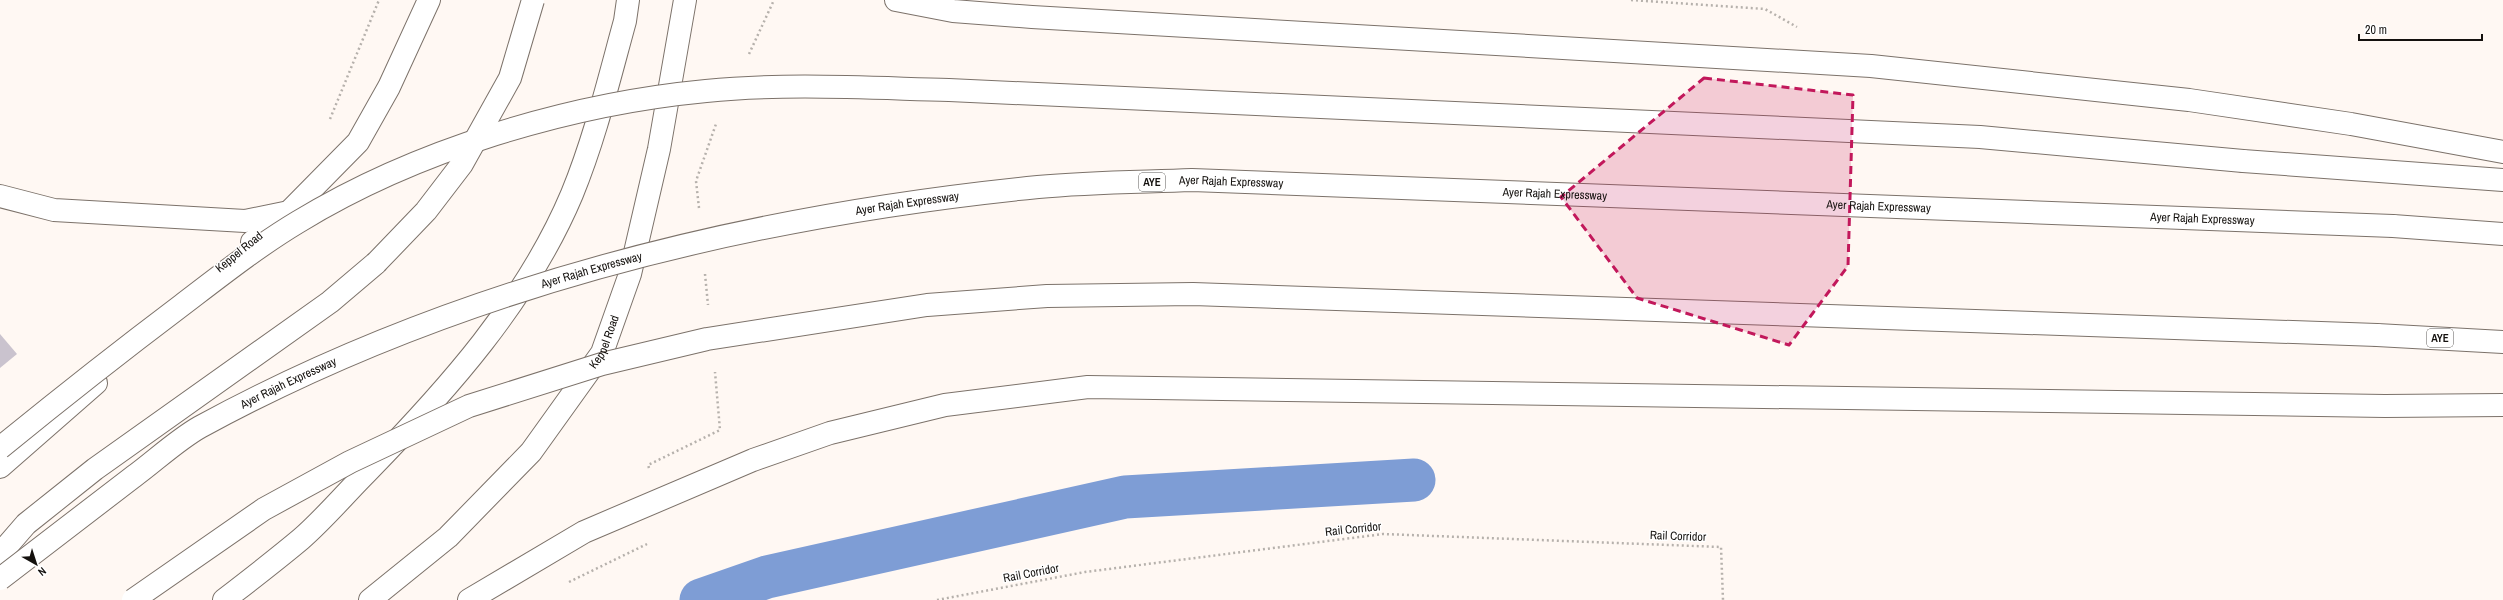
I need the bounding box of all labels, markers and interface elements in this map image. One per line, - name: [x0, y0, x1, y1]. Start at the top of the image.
- scale bar: [2359, 16, 2482, 42]
- text: 20 m: [2365, 22, 2387, 38]
- street label: Ayer Rajah Expressway: [1178, 172, 1284, 191]
- road number: AYE: [1139, 173, 1165, 191]
- street label: Ayer Rajah Expressway: [1501, 184, 1607, 204]
- street label: Ayer Rajah Expressway: [853, 188, 960, 219]
- street label: Ayer Rajah Expressway: [1825, 196, 1931, 216]
- street label: Ayer Rajah Expressway: [2149, 209, 2255, 229]
- street label: Keppel Road: [212, 228, 266, 276]
- street label: Ayer Rajah Expressway: [538, 248, 644, 292]
- street label: Keppel Road: [585, 313, 623, 372]
- road number: AYE: [2427, 329, 2453, 347]
- street label: Ayer Rajah Expressway: [237, 353, 339, 413]
- street label: Rail Corridor: [1324, 518, 1383, 540]
- street label: Rail Corridor: [1650, 527, 1707, 545]
- north arrow: [16, 544, 56, 584]
- street label: Rail Corridor: [1002, 560, 1061, 586]
- text: N: [35, 564, 49, 579]

